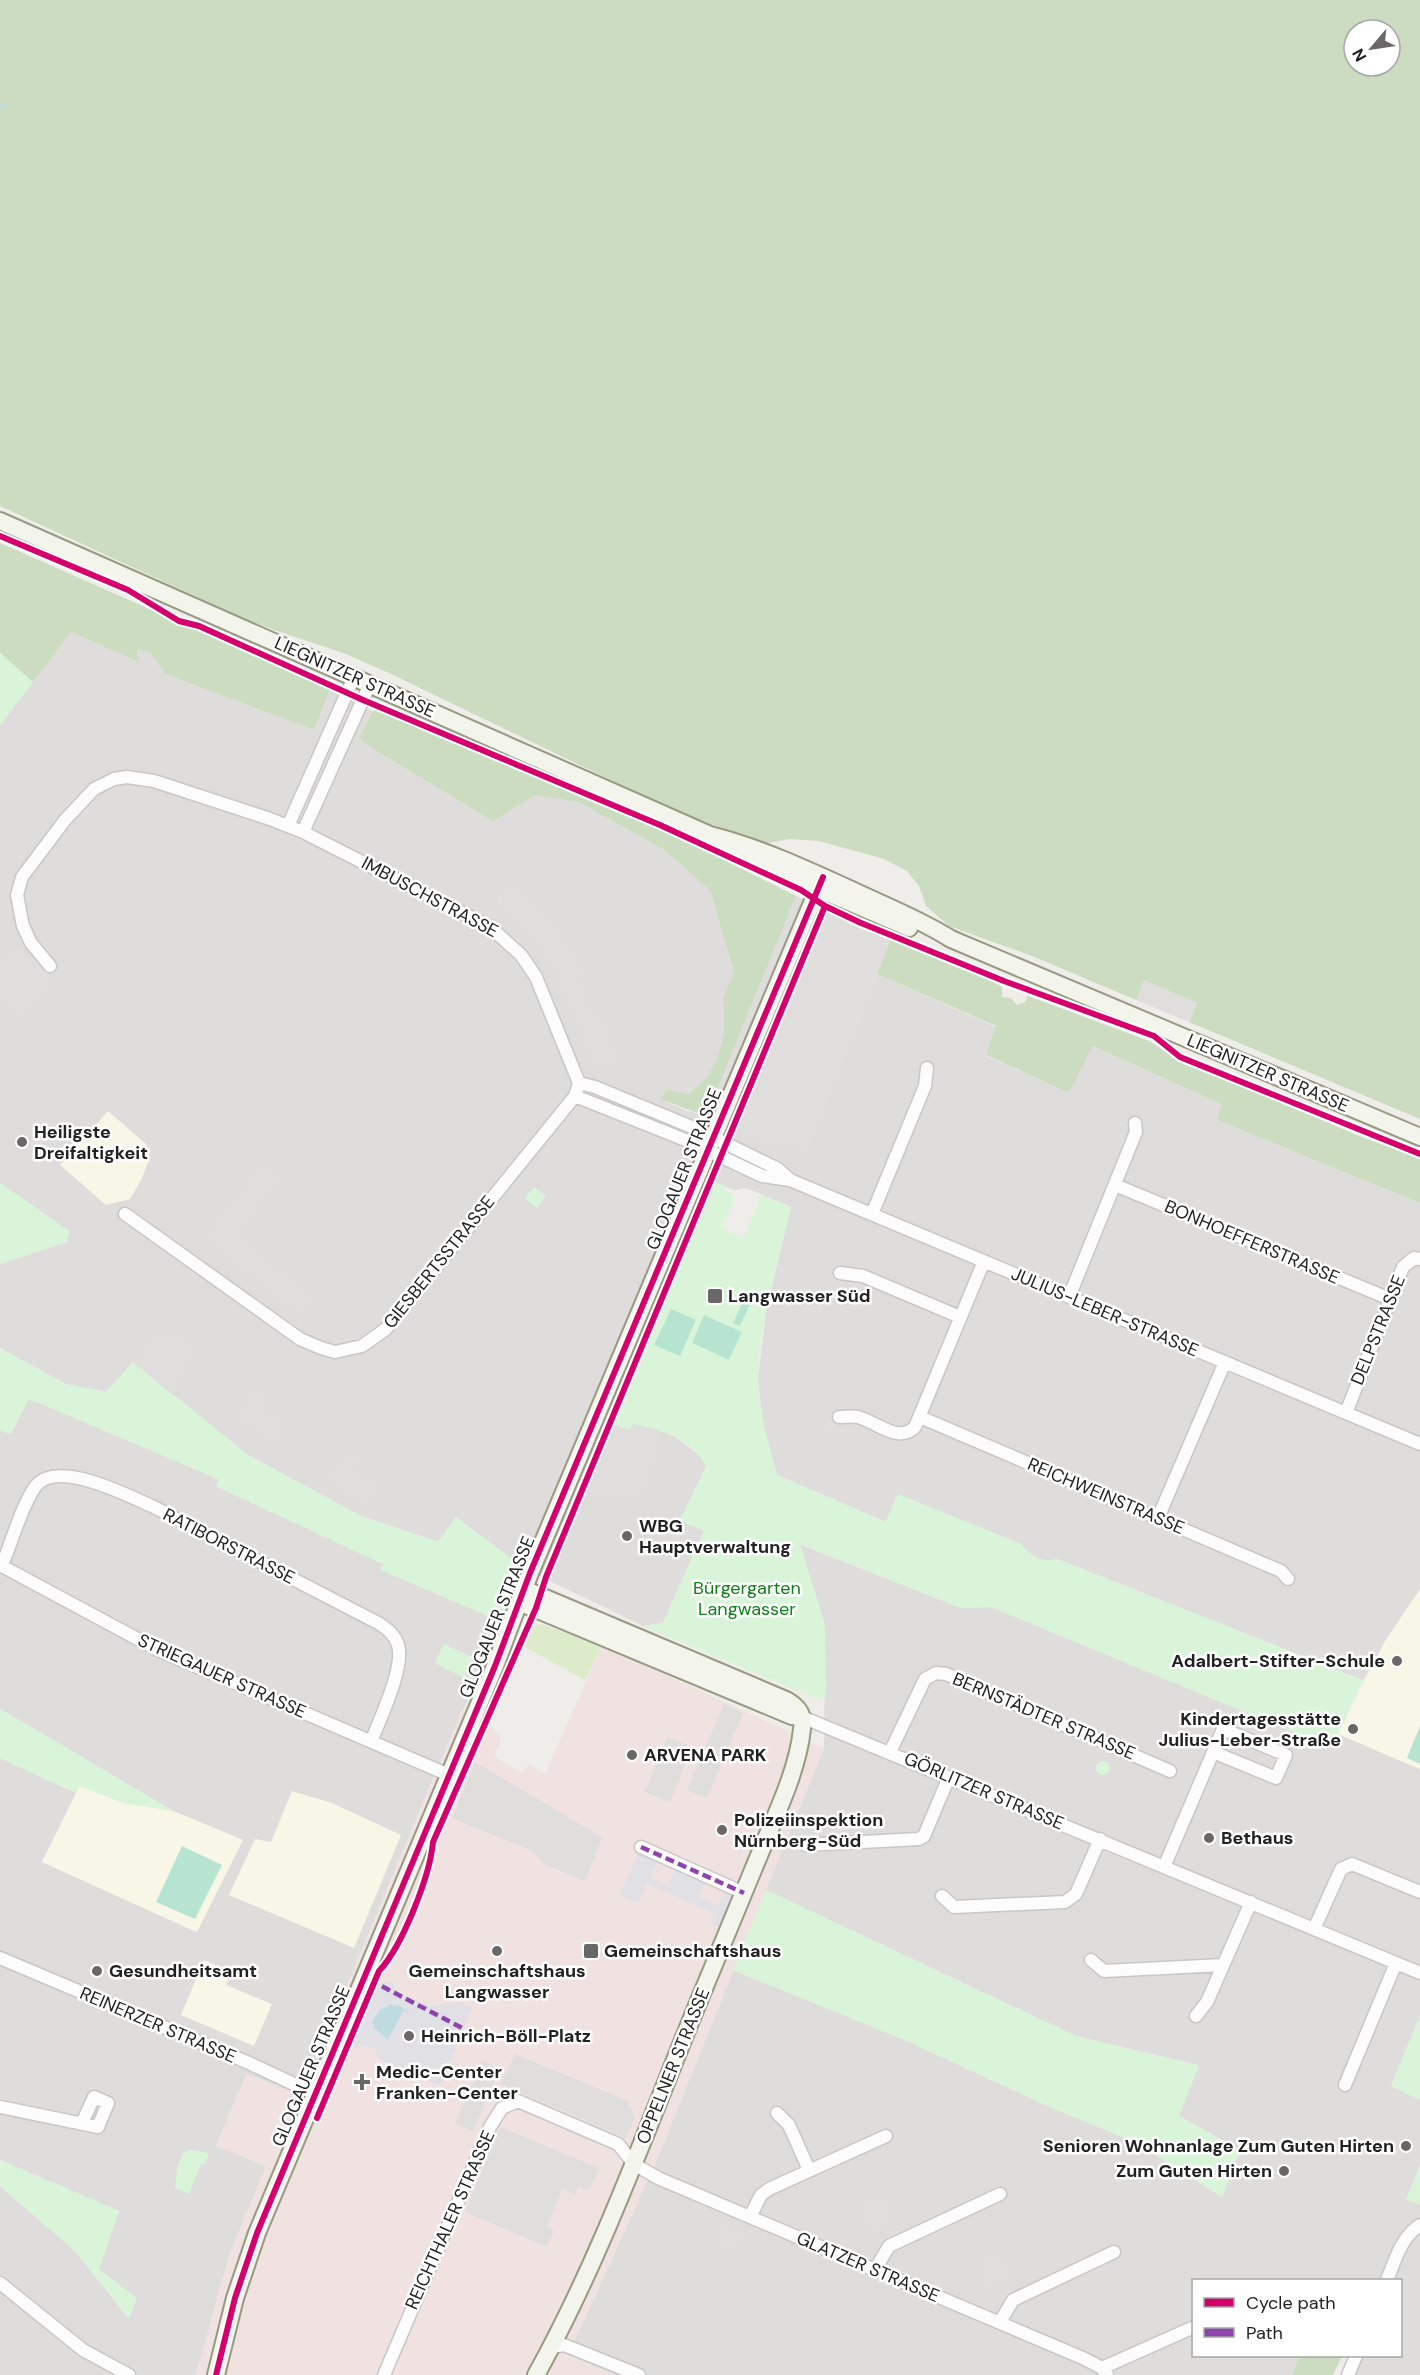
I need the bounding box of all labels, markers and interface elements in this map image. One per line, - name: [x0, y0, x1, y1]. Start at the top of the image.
- north arrow: [1342, 18, 1402, 78]
- text: N: [1347, 45, 1371, 65]
- street label: LIEGNITZER STRASSE: [271, 631, 439, 723]
- street label: IMBUSCHSTRASSE: [357, 851, 503, 943]
- street label: LIEGNITZER STRASSE: [1183, 1028, 1353, 1118]
- street label: GLOGAUER STRASSE: [641, 1085, 727, 1253]
- place label: Heiligste Dreifaltigkeit: [34, 1120, 148, 1165]
- marker: Heiligste Dreifaltigkeit: [15, 1135, 29, 1149]
- street label: GIESBERTSSTRASSE: [378, 1191, 500, 1333]
- street label: BONHOEFFERSTRASSE: [1161, 1194, 1343, 1290]
- street label: JULIUS-LEBER-STRASSE: [1008, 1262, 1202, 1362]
- street label: DELPSTRASSE: [1345, 1272, 1411, 1388]
- place label: Langwasser Süd: [728, 1284, 871, 1308]
- marker: Langwasser Süd: [706, 1287, 724, 1305]
- street label: REICHWEINSTRASSE: [1024, 1452, 1188, 1540]
- street label: RATIBORSTRASSE: [159, 1502, 299, 1590]
- place label: WBG Hauptverwaltung: [639, 1514, 791, 1559]
- marker: WBG Hauptverwaltung: [620, 1529, 634, 1543]
- street label: GLOGAUER STRASSE: [454, 1533, 540, 1701]
- park label: Bürgergarten Langwasser: [693, 1576, 801, 1621]
- street label: STRIEGAUER STRASSE: [134, 1628, 310, 1724]
- place label: Adalbert-Stifter-Schule: [1171, 1649, 1385, 1673]
- marker: Adalbert-Stifter-Schule: [1390, 1654, 1404, 1668]
- street label: BERNSTÄDTER STRASSE: [949, 1667, 1139, 1765]
- place label: Kindertagesstätte Julius-Leber-Straße: [1158, 1707, 1341, 1752]
- marker: Kindertagesstätte Julius-Leber-Straße: [1346, 1722, 1360, 1736]
- place label: ARVENA PARK: [644, 1743, 767, 1767]
- street label: GÖRLITZER STRASSE: [900, 1746, 1068, 1836]
- marker: ARVENA PARK: [625, 1748, 639, 1762]
- place label: Polizeiinspektion Nürnberg-Süd: [734, 1808, 883, 1853]
- marker: Polizeiinspektion Nürnberg-Süd: [715, 1823, 729, 1837]
- place label: Bethaus: [1221, 1826, 1293, 1850]
- marker: Bethaus: [1202, 1831, 1216, 1845]
- place label: Gemeinschaftshaus: [604, 1939, 781, 1963]
- marker: Gemeinschaftshaus: [582, 1942, 600, 1960]
- marker: Gemeinschaftshaus Langwasser: [490, 1944, 504, 1958]
- place label: Gesundheitsamt: [109, 1959, 257, 1983]
- place label: Gemeinschaftshaus Langwasser: [408, 1959, 586, 2004]
- marker: Gesundheitsamt: [90, 1964, 104, 1978]
- street label: REINERZER STRASSE: [76, 1981, 240, 2069]
- street label: GLOGAUER STRASSE: [266, 1982, 356, 2150]
- street label: OPPELNER STRASSE: [631, 1984, 715, 2148]
- place label: Heinrich-Böll-Platz: [421, 2024, 591, 2048]
- marker: Heinrich-Böll-Platz: [402, 2029, 416, 2043]
- place label: Medic-Center Franken-Center: [376, 2060, 518, 2105]
- marker: Medic-Center Franken-Center: [353, 2073, 371, 2091]
- street label: REICHTHALER STRASSE: [400, 2127, 500, 2313]
- place label: Senioren Wohnanlage Zum Guten Hirten: [1043, 2134, 1394, 2158]
- marker: Senioren Wohnanlage Zum Guten Hirten: [1399, 2139, 1413, 2153]
- place label: Zum Guten Hirten: [1116, 2159, 1272, 2183]
- marker: Zum Guten Hirten: [1277, 2164, 1291, 2178]
- street label: GLATZER STRASSE: [793, 2226, 943, 2308]
- legend: [1192, 2279, 1402, 2357]
- text: Cycle path: [1246, 2291, 1336, 2315]
- text: Path: [1246, 2321, 1283, 2345]

